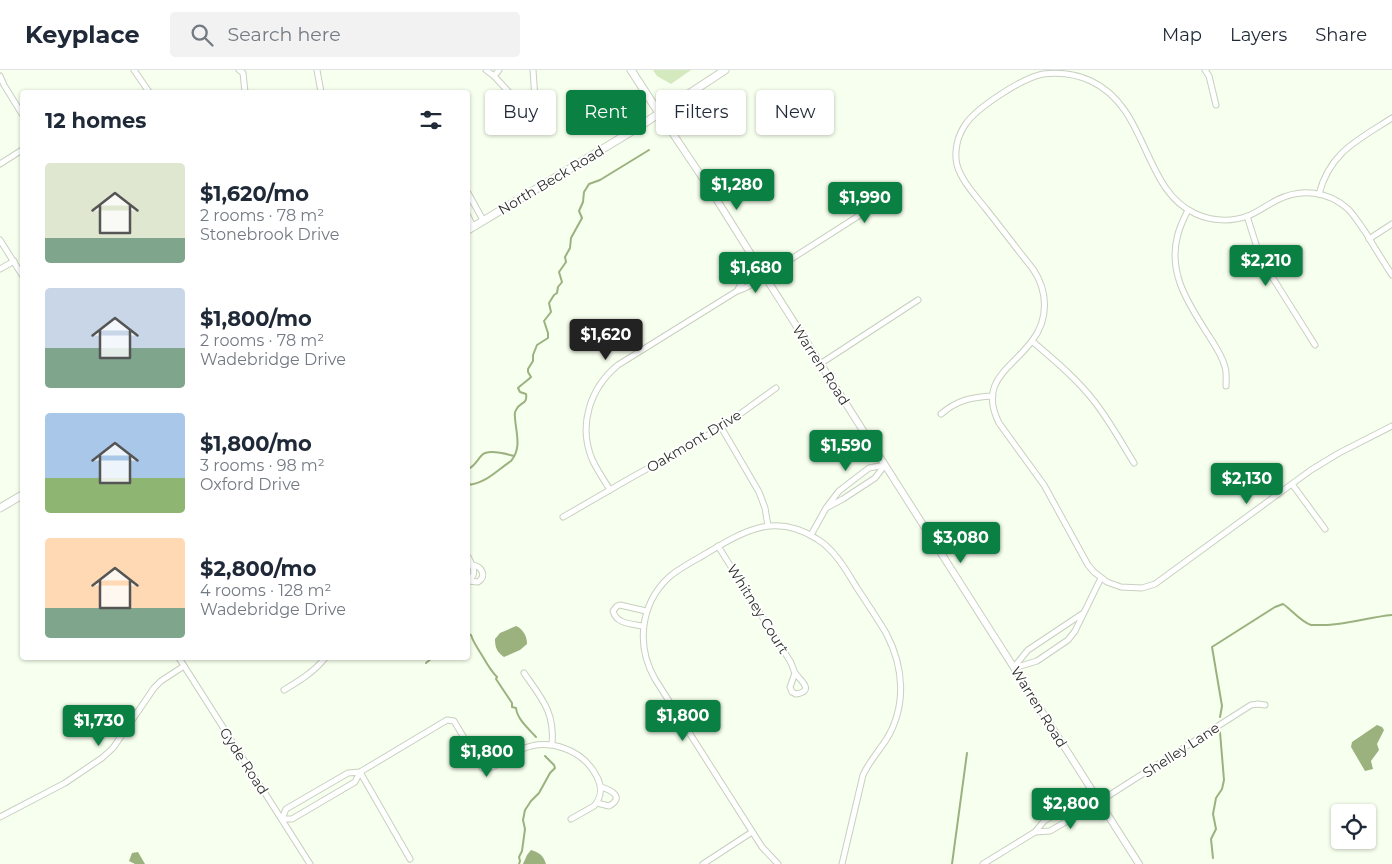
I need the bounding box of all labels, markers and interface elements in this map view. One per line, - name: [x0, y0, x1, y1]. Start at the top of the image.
- search box: [170, 12, 520, 57]
- text: Keyplace: [25, 20, 140, 49]
- icon: search: [188, 21, 216, 49]
- text: Search here: [228, 23, 341, 46]
- text: Map: [1162, 24, 1202, 46]
- text: Layers: [1230, 24, 1287, 46]
- text: Share: [1315, 24, 1367, 46]
- chip: Buy: [485, 90, 556, 135]
- chip: Rent: [566, 90, 646, 135]
- chip: Filters: [656, 90, 746, 135]
- chip: New: [756, 90, 834, 135]
- icon: filters: [417, 106, 445, 134]
- text: 12 homes: [45, 108, 146, 133]
- street label: North Beck Road: [495, 141, 607, 219]
- pin: $1,280: [696, 168, 778, 211]
- text: $1,280: [711, 175, 763, 194]
- text: $1,620/mo: [200, 181, 309, 206]
- pin: $1,990: [824, 182, 906, 224]
- icon: home: [85, 183, 145, 243]
- text: $1,990: [839, 188, 891, 207]
- text: 2 rooms · 78 m²: [200, 206, 324, 225]
- text: Stonebrook Drive: [200, 225, 339, 244]
- pin: $2,210: [1225, 244, 1307, 287]
- text: $2,210: [1241, 251, 1291, 270]
- pin: $1,680: [715, 252, 797, 294]
- text: $1,680: [730, 258, 782, 277]
- text: $1,800/mo: [200, 306, 312, 331]
- icon: home: [85, 308, 145, 368]
- pin: $1,620: [565, 318, 647, 361]
- street label: Warren Road: [788, 321, 854, 409]
- text: $1,620: [581, 325, 631, 344]
- text: 2 rooms · 78 m²: [200, 331, 324, 350]
- text: Wadebridge Drive: [200, 350, 346, 369]
- street label: Oakmont Drive: [643, 406, 745, 476]
- pin: $1,590: [805, 430, 887, 472]
- text: $1,800/mo: [200, 431, 312, 456]
- icon: home: [85, 433, 145, 493]
- text: $1,590: [820, 436, 872, 455]
- text: 3 rooms · 98 m²: [200, 456, 325, 475]
- pin: $2,130: [1206, 462, 1288, 505]
- text: $2,130: [1222, 469, 1272, 488]
- text: Oxford Drive: [200, 475, 300, 494]
- pin: $3,080: [920, 522, 1002, 564]
- text: $3,080: [933, 528, 989, 547]
- text: $2,800/mo: [200, 556, 316, 581]
- icon: home: [85, 558, 145, 618]
- street label: Whitney Court: [723, 561, 793, 657]
- text: 4 rooms · 128 m²: [200, 581, 331, 600]
- text: Wadebridge Drive: [200, 600, 346, 619]
- street label: Warren Road: [1007, 663, 1071, 751]
- pin: $1,800: [642, 700, 724, 742]
- pin: $1,730: [58, 704, 140, 747]
- text: $1,800: [657, 706, 709, 725]
- text: $1,730: [74, 711, 124, 730]
- street label: Shelley Lane: [1139, 718, 1223, 782]
- street label: Gyde Road: [216, 724, 272, 798]
- pin: $1,800: [446, 736, 528, 778]
- text: $1,800: [461, 742, 513, 761]
- pin: $2,800: [1030, 788, 1112, 830]
- text: $2,800: [1043, 794, 1099, 813]
- map controls: [1331, 804, 1376, 849]
- button: locate: [1331, 804, 1376, 849]

